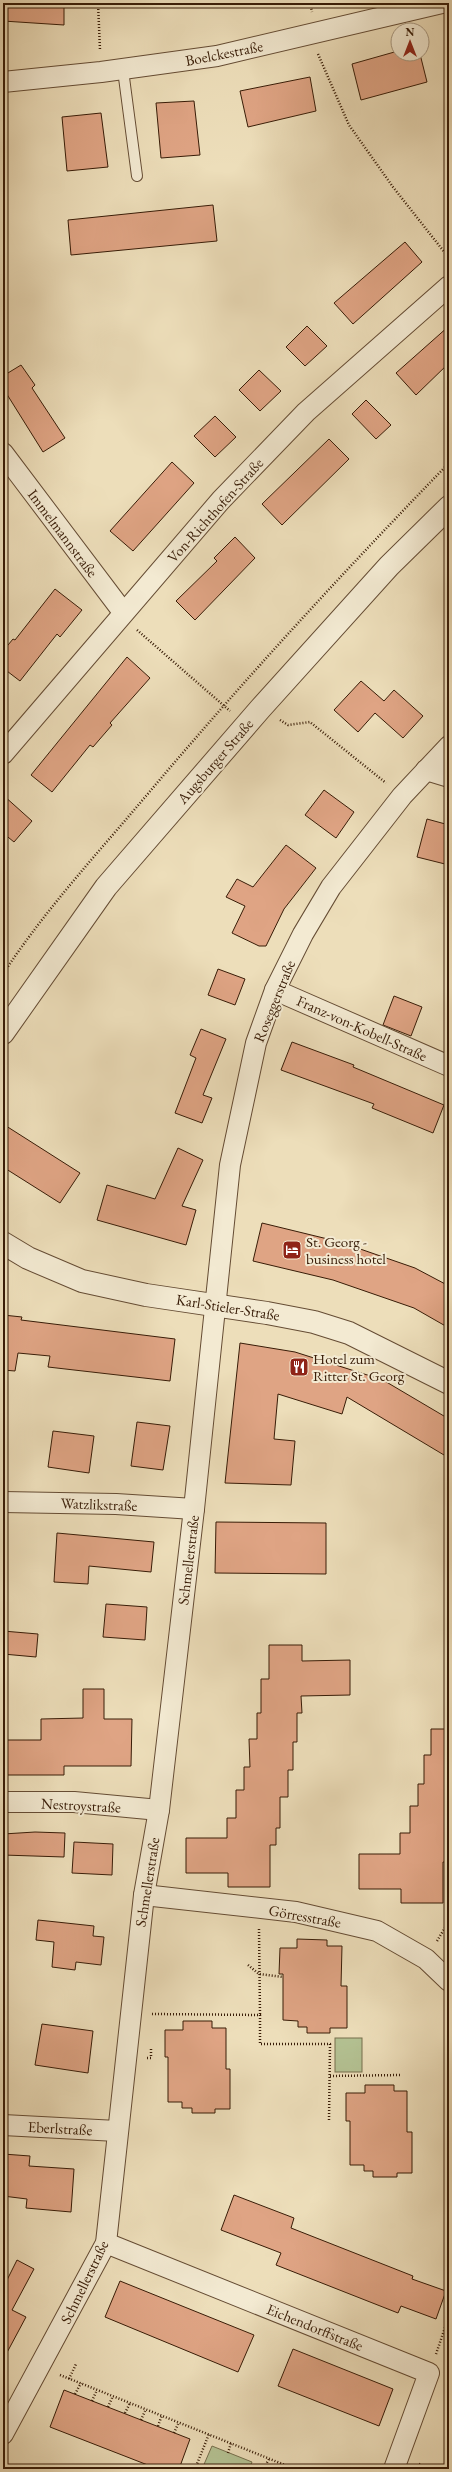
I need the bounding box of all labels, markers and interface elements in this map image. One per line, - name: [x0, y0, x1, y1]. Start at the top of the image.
- north arrow: [390, 22, 430, 62]
- text: N: [406, 25, 415, 39]
- street label: Boelckestraße: [184, 36, 265, 70]
- street label: Von-Richthofen-Straße: [163, 454, 267, 566]
- street label: Immelmannstraße: [24, 485, 102, 581]
- street label: Augsburger Straße: [172, 714, 257, 808]
- street label: Roseggerstraße: [249, 957, 299, 1045]
- street label: Franz-von-Kobell-Straße: [294, 991, 430, 1065]
- place label: St. Georg - business hotel: [306, 1232, 386, 1268]
- hotel icon: St. Georg - business hotel: [281, 1239, 303, 1261]
- street label: Karl-Stieler-Straße: [175, 1289, 281, 1325]
- place label: Hotel zum Ritter St. Georg: [313, 1349, 405, 1385]
- restaurant icon: Hotel zum Ritter St. Georg: [288, 1356, 310, 1378]
- street label: Watzlikstraße: [60, 1493, 138, 1515]
- street label: Schmellerstraße: [173, 1514, 203, 1606]
- street label: Nestroystraße: [41, 1793, 122, 1817]
- street label: Schmellerstraße: [131, 1836, 163, 1928]
- street label: Görresstraße: [267, 1900, 343, 1932]
- street label: Eberlstraße: [27, 2117, 93, 2139]
- street label: Schmellerstraße: [56, 2237, 112, 2327]
- street label: Eichendorffstraße: [264, 2299, 366, 2355]

